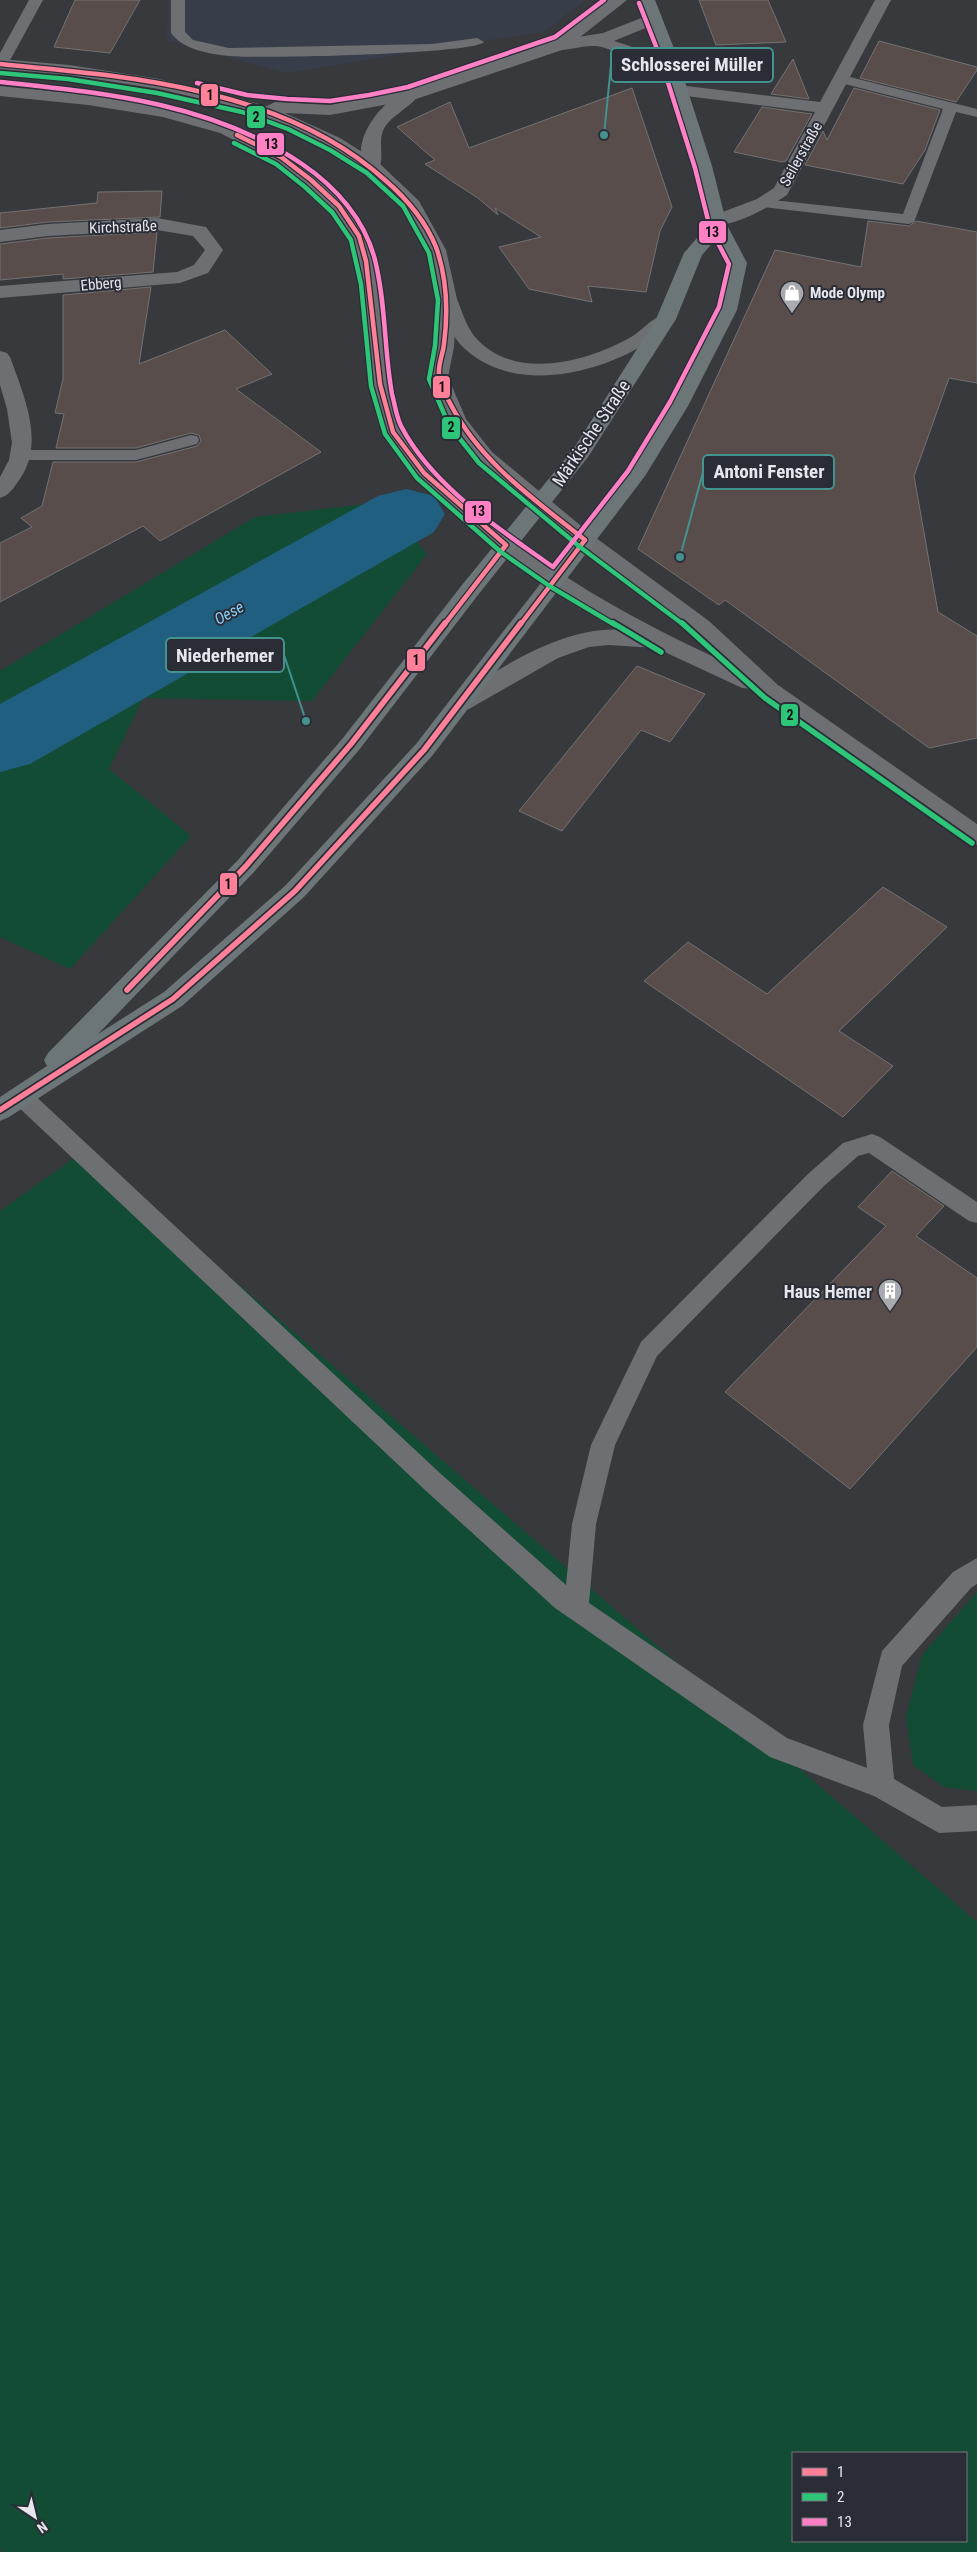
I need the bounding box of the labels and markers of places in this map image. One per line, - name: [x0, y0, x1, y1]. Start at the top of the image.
- callout: Schlosserei Müller: [611, 48, 773, 82]
- shop icon: Mode Olymp: [779, 280, 805, 314]
- place label: Mode Olymp: [810, 284, 885, 302]
- callout: Antoni Fenster: [703, 455, 834, 489]
- callout: Niederhemer: [166, 638, 284, 672]
- building icon: Haus Hemer: [877, 1278, 903, 1312]
- place label: Haus Hemer: [784, 1281, 872, 1302]

